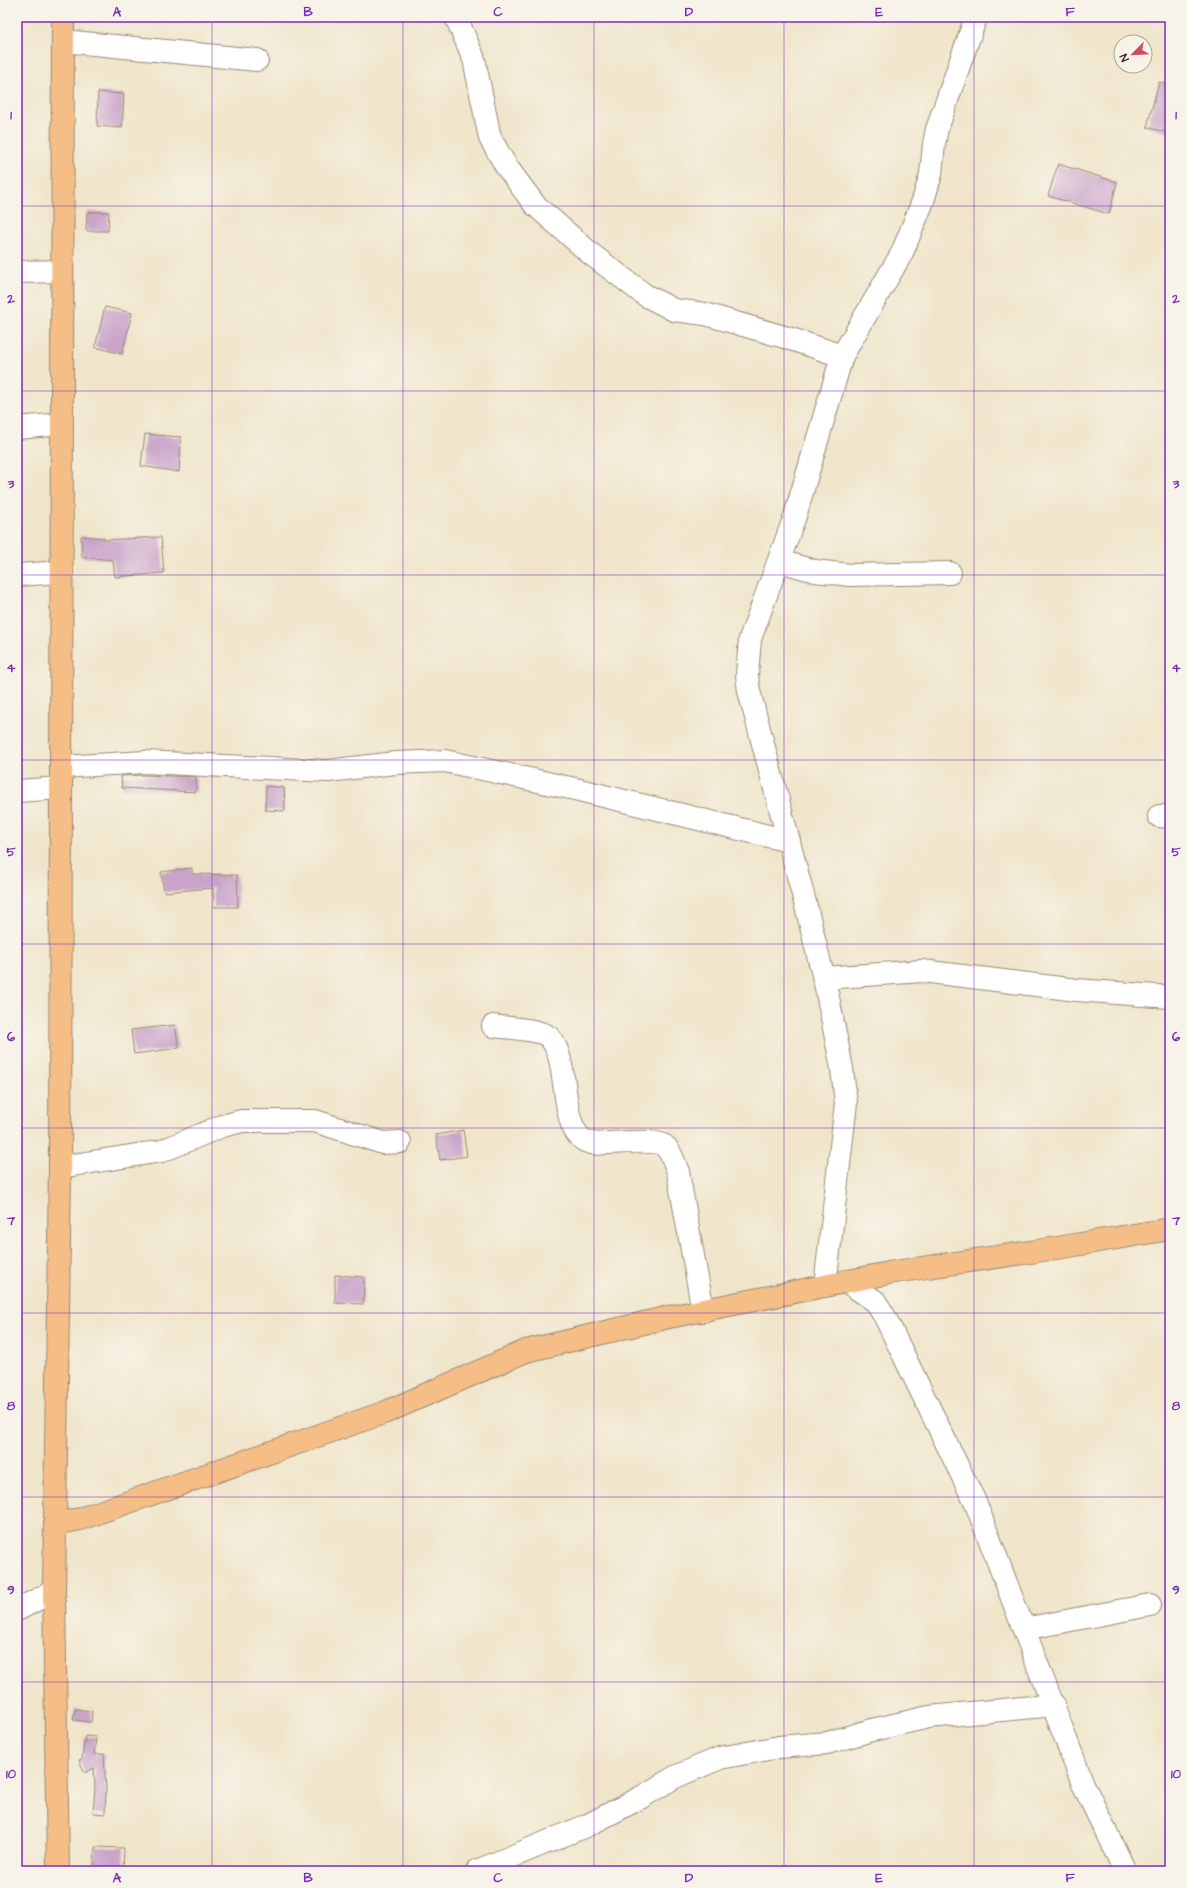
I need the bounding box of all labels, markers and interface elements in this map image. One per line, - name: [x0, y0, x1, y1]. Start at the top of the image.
- text: A: [113, 3, 122, 21]
- text: B: [303, 3, 313, 21]
- text: C: [493, 3, 503, 21]
- text: D: [685, 3, 694, 21]
- text: E: [875, 3, 883, 21]
- text: F: [1065, 3, 1075, 21]
- north arrow: [1113, 34, 1153, 74]
- text: N: [1116, 52, 1133, 64]
- text: 1: [10, 106, 12, 124]
- text: 1: [1175, 106, 1177, 124]
- text: 2: [6, 290, 15, 308]
- text: 2: [1171, 290, 1180, 308]
- text: 3: [7, 475, 15, 493]
- text: 3: [1172, 475, 1180, 493]
- text: 4: [7, 659, 16, 677]
- text: 4: [1172, 659, 1181, 677]
- text: 5: [6, 843, 16, 861]
- text: 5: [1171, 843, 1181, 861]
- text: 6: [7, 1028, 16, 1046]
- text: 6: [1172, 1028, 1181, 1046]
- text: 7: [6, 1212, 16, 1230]
- text: 7: [1171, 1212, 1181, 1230]
- text: 8: [7, 1397, 16, 1415]
- text: 8: [1172, 1397, 1181, 1415]
- text: 9: [7, 1581, 15, 1599]
- text: 9: [1172, 1581, 1180, 1599]
- text: 10: [6, 1765, 17, 1783]
- text: 10: [1171, 1765, 1182, 1783]
- text: A: [113, 1869, 122, 1887]
- text: B: [303, 1869, 313, 1887]
- text: C: [493, 1869, 503, 1887]
- text: D: [685, 1869, 694, 1887]
- text: E: [875, 1869, 883, 1887]
- text: F: [1065, 1869, 1075, 1887]

